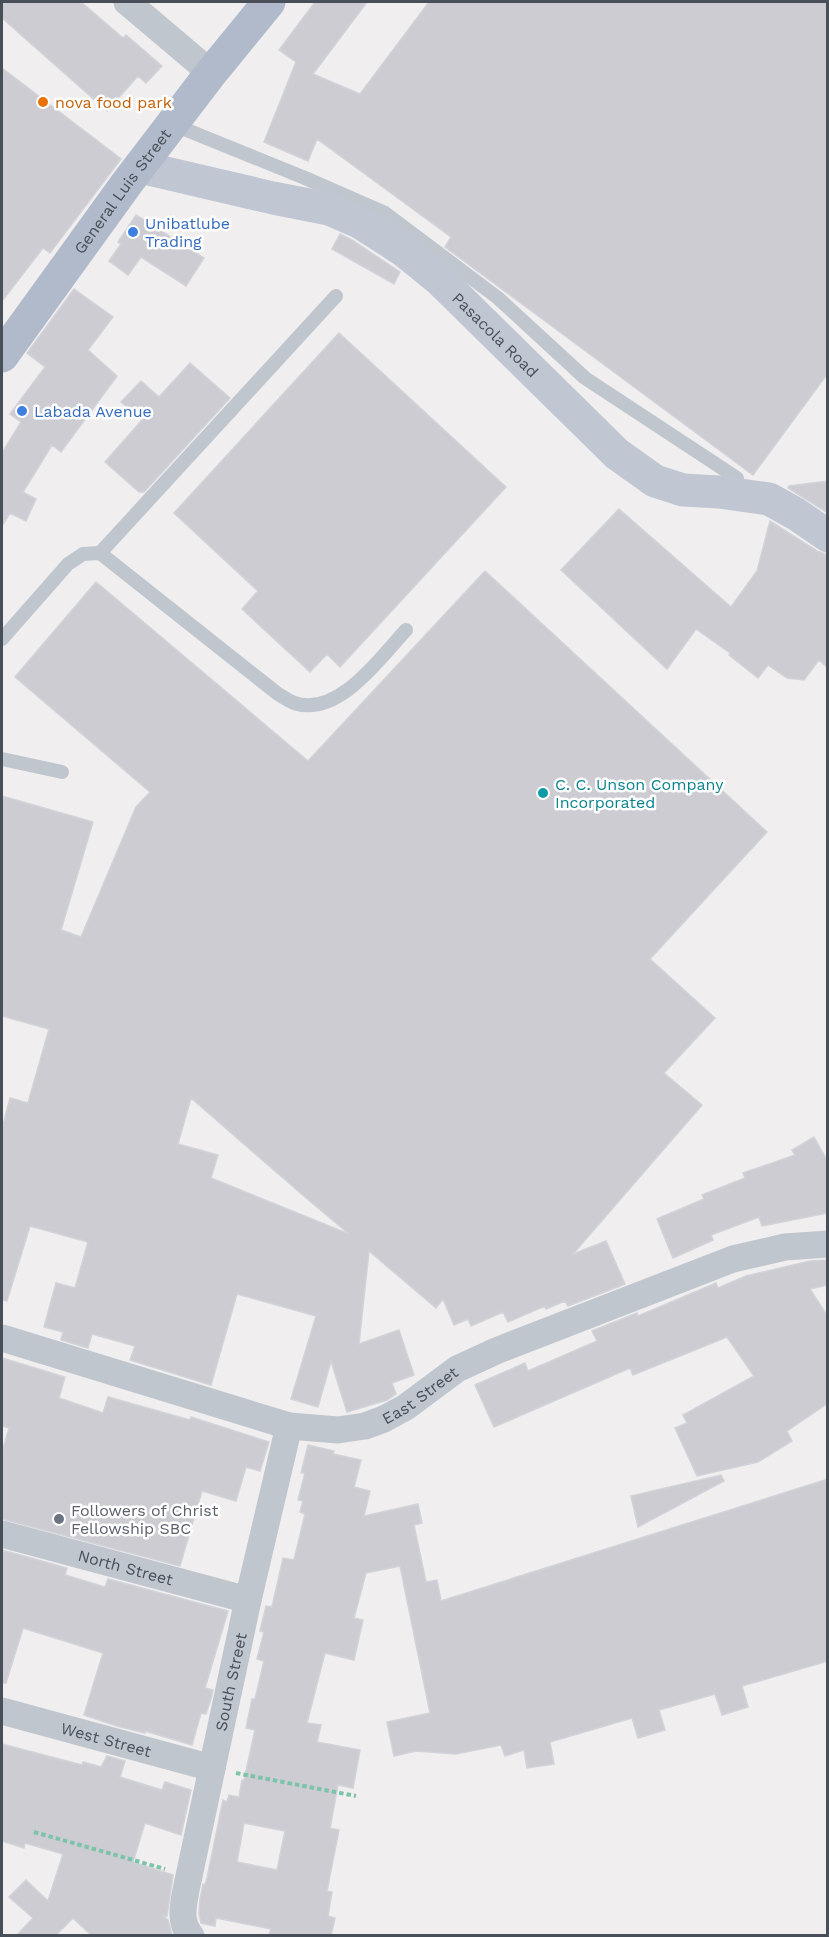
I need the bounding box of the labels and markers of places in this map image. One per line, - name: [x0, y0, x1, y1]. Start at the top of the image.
- place label: nova food park: [55, 93, 172, 112]
- marker: nova food park: [36, 95, 50, 109]
- place label: Unibatlube Trading: [145, 214, 230, 251]
- marker: Unibatlube Trading: [126, 225, 140, 239]
- place label: Labada Avenue: [34, 402, 152, 421]
- marker: Labada Avenue: [15, 404, 29, 418]
- place label: C. C. Unson Company Incorporated: [555, 775, 724, 812]
- marker: C. C. Unson Company Incorporated: [536, 786, 550, 800]
- place label: Followers of Christ Fellowship SBC: [71, 1501, 219, 1538]
- marker: Followers of Christ Fellowship SBC: [52, 1512, 66, 1526]

